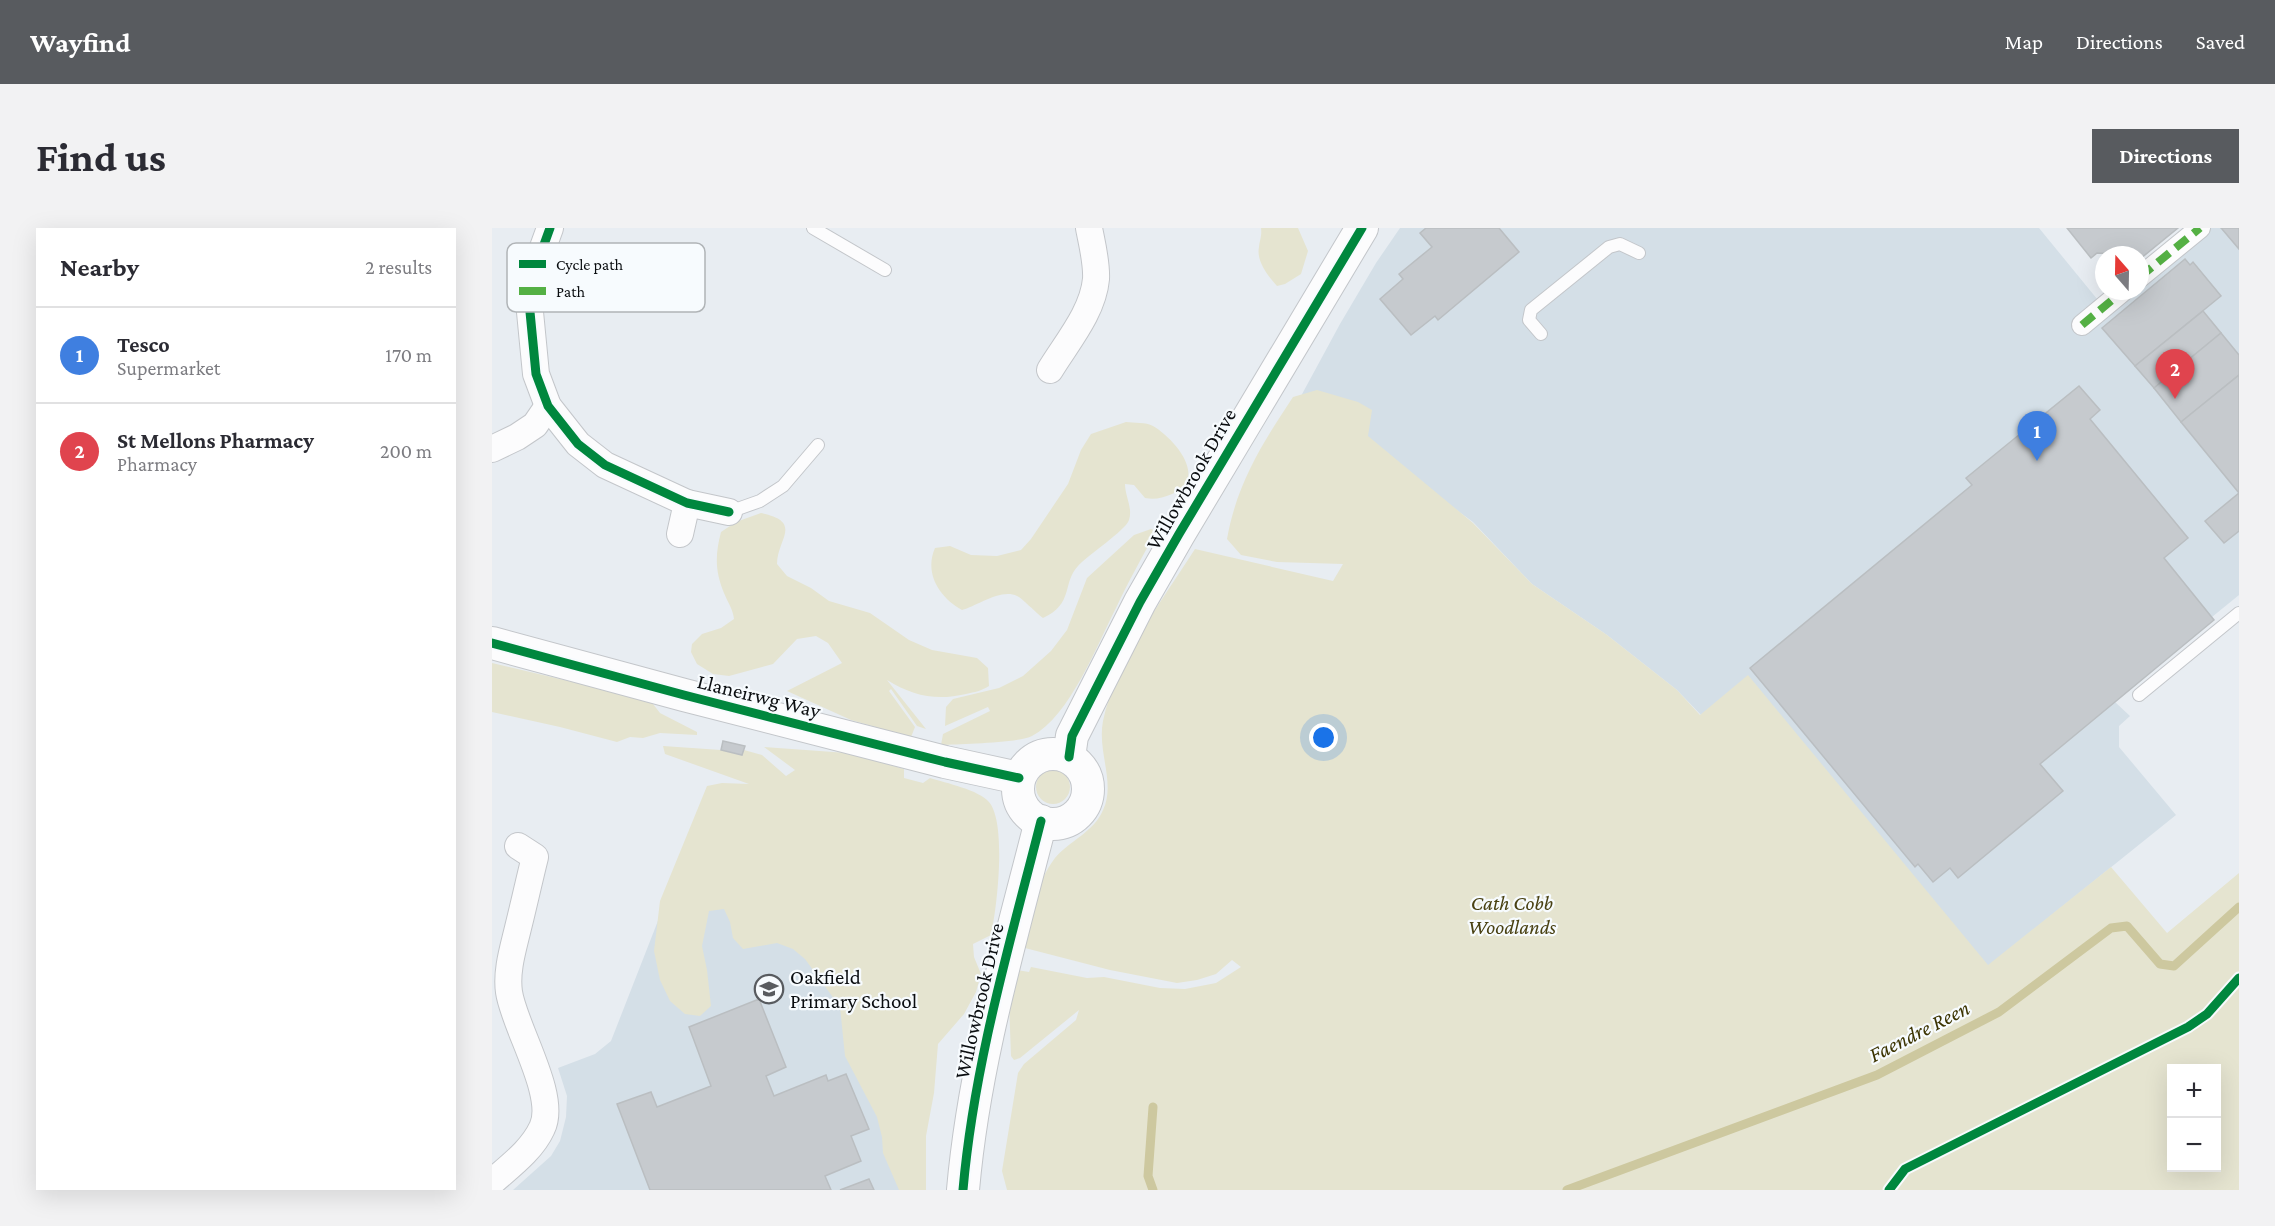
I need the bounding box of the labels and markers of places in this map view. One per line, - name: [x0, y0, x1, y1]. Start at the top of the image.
- pin: 2: [2156, 350, 2194, 399]
- pin: 1: [2018, 412, 2056, 461]
- place label: Oakfield Primary School: [790, 965, 917, 1013]
- school or university icon: Oakfield Primary School: [753, 973, 785, 1005]

